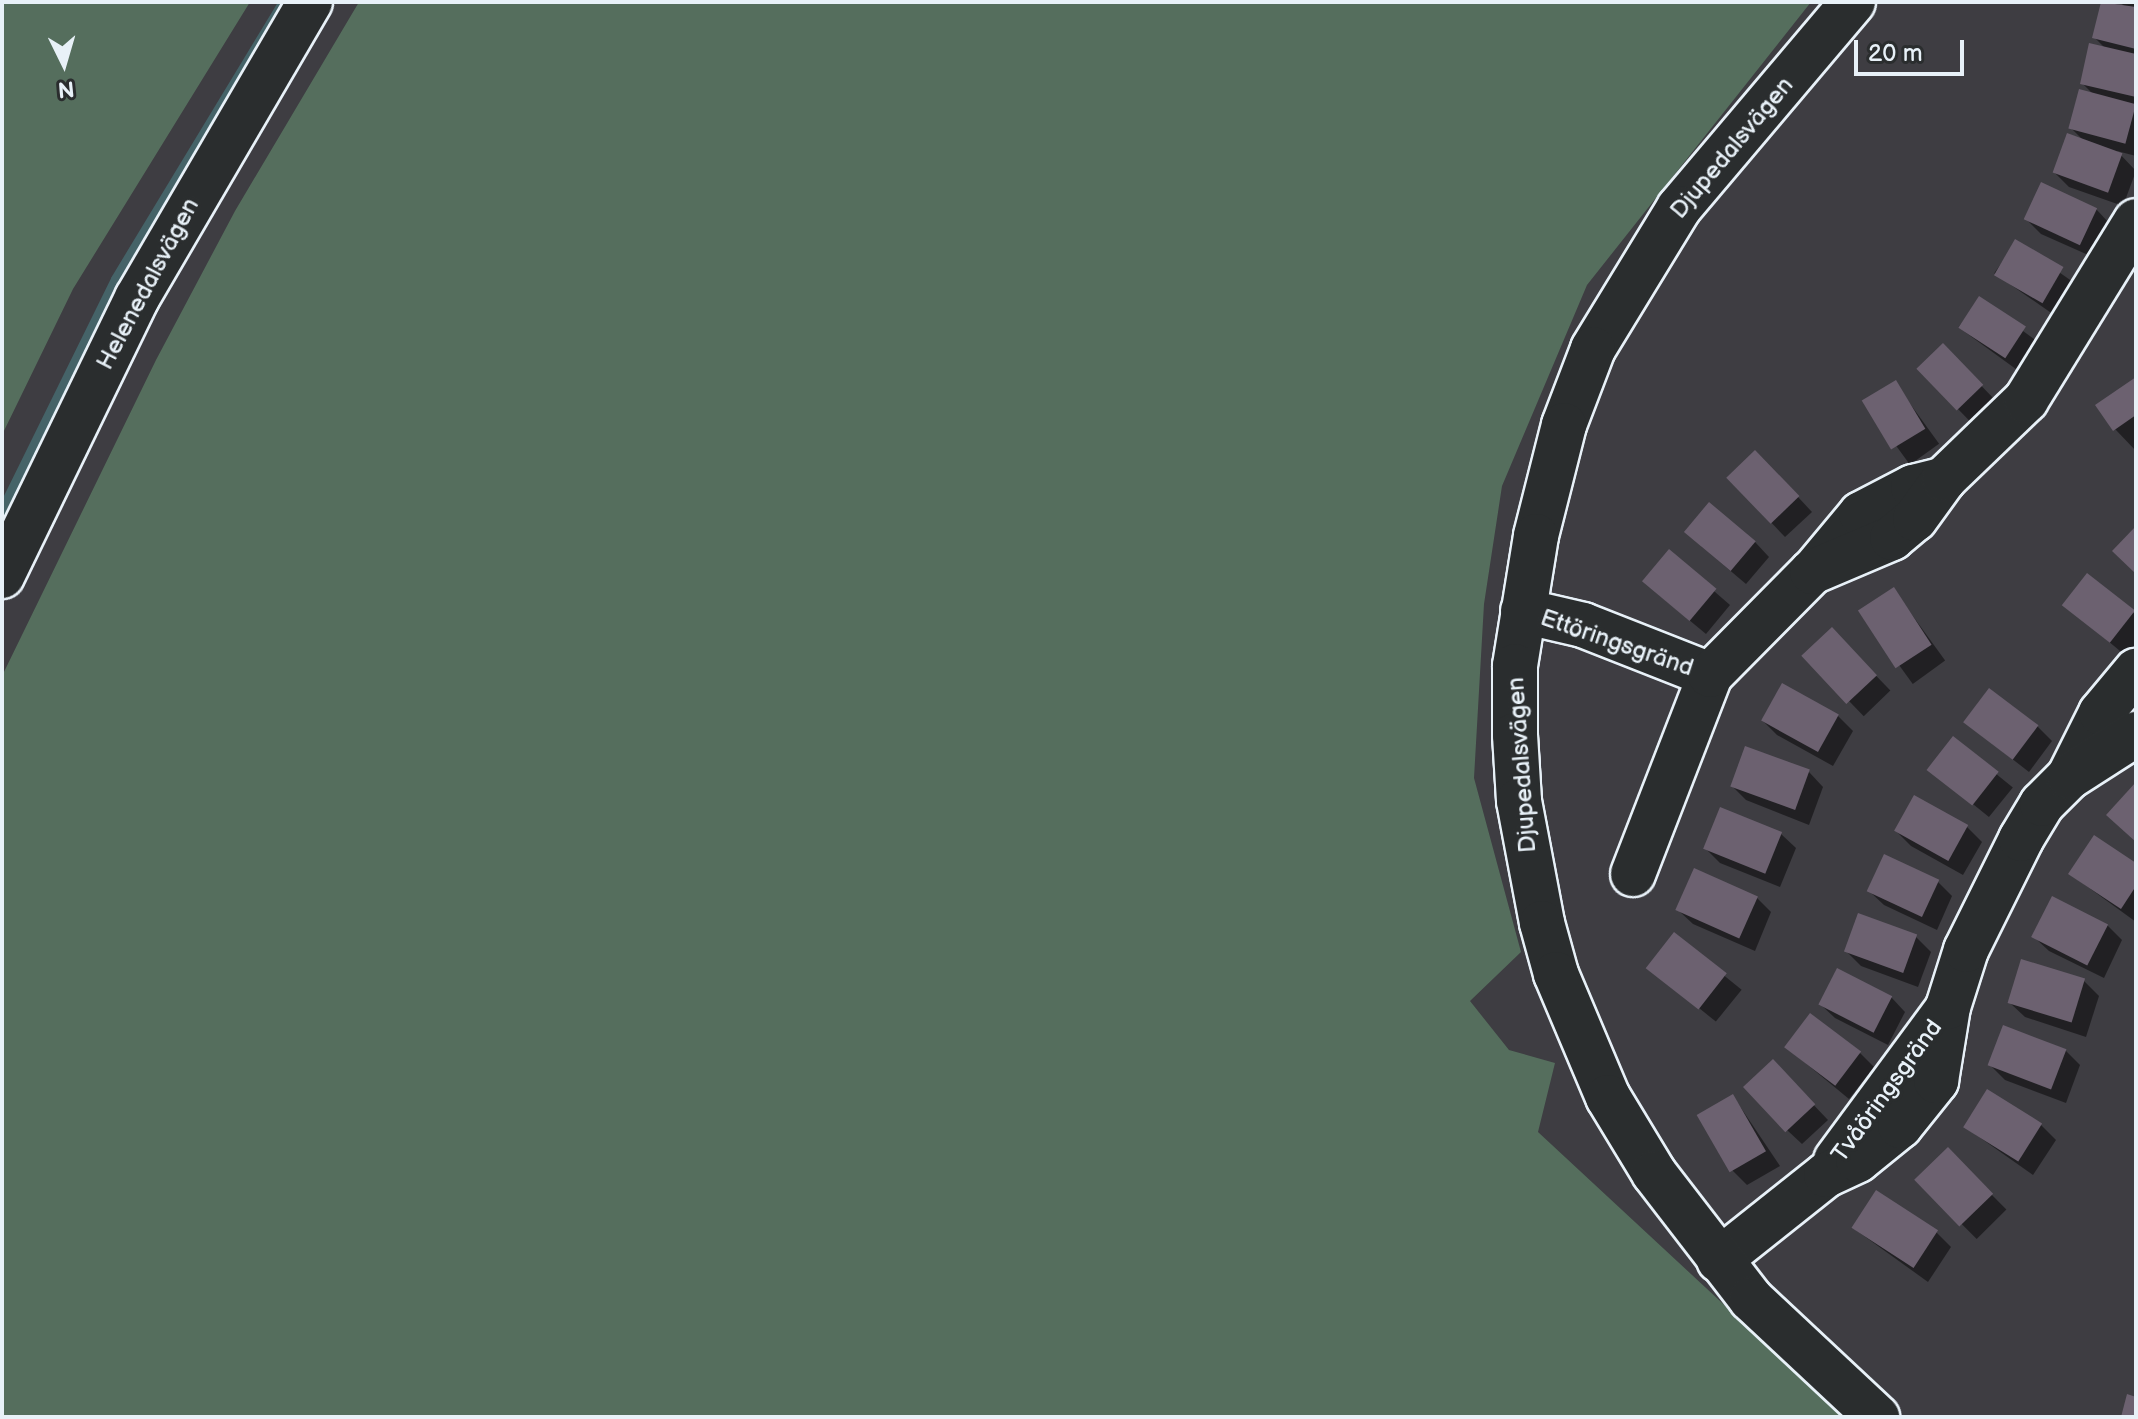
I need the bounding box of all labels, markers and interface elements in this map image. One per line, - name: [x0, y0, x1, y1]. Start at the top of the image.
- north arrow: [24, 24, 104, 104]
- scale bar: [1858, 24, 1968, 74]
- text: 20 m: [1868, 39, 1923, 68]
- street label: Djupedalsvägen: [1664, 71, 1800, 225]
- text: N: [57, 74, 76, 103]
- street label: Helenedalsvägen: [91, 193, 205, 375]
- street label: Ettöringsgränd: [1537, 603, 1697, 683]
- street label: Djupedalsvägen: [1502, 676, 1542, 854]
- street label: Tvåöringsgränd: [1826, 1014, 1948, 1168]

